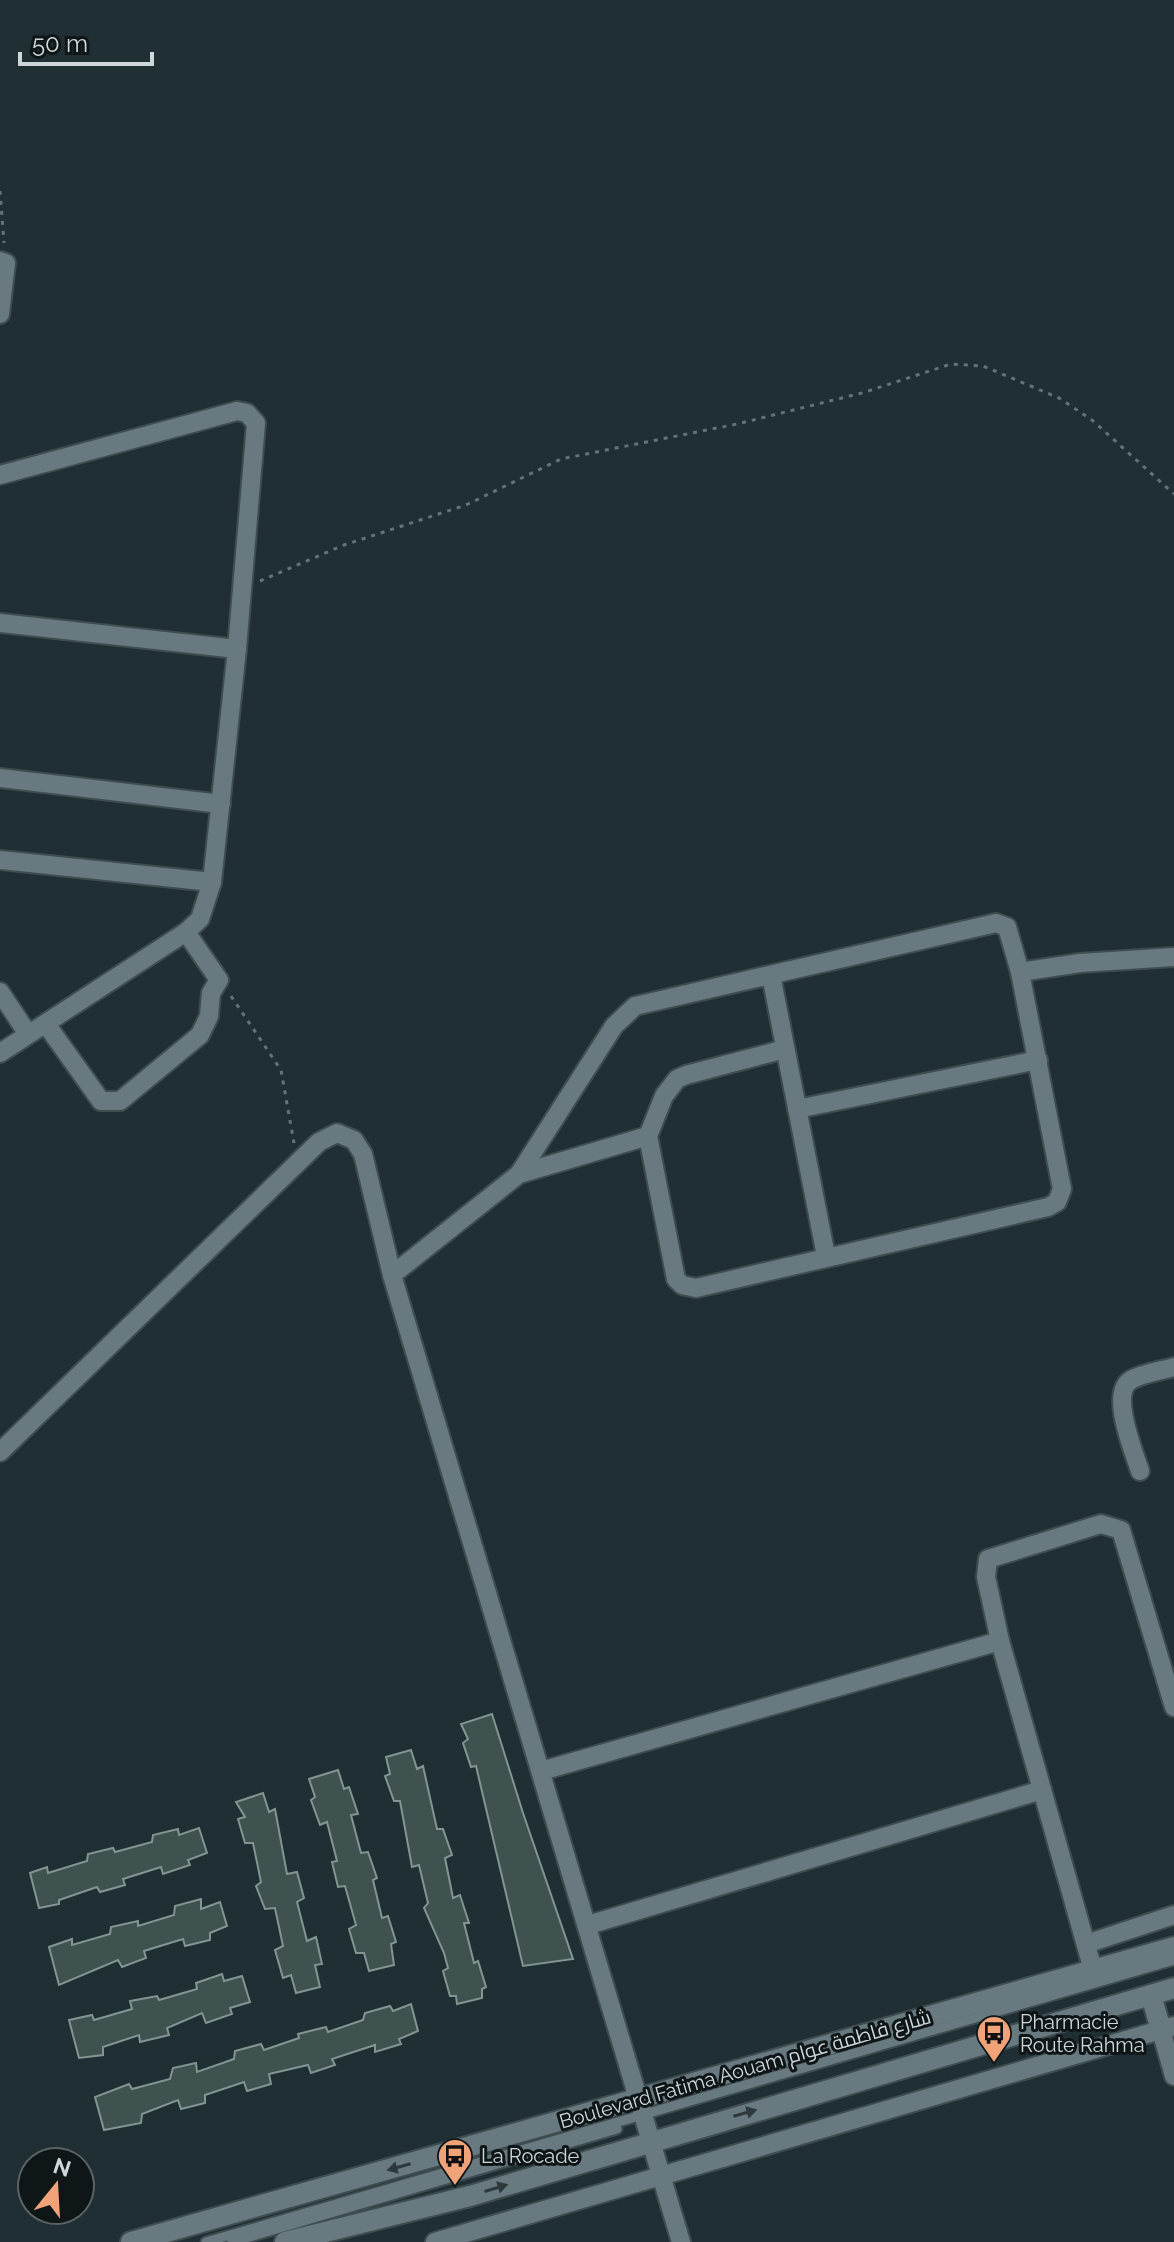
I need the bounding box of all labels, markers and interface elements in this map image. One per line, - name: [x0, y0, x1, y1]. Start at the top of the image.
- scale bar: [20, 16, 152, 66]
- text: 50 m: [32, 29, 88, 58]
- street label: Boulevard Fatima Aouam شارع فاطمة عوام: [557, 2004, 934, 2136]
- place label: Pharmacie Route Rahma: [1020, 2010, 1145, 2057]
- bus stop icon: Pharmacie Route Rahma: [975, 2014, 1013, 2064]
- one-way arrow: [733, 2106, 757, 2119]
- bus stop icon: La Rocade: [436, 2137, 474, 2187]
- place label: La Rocade: [481, 2144, 580, 2168]
- north arrow: [16, 2146, 96, 2226]
- text: N: [50, 2152, 74, 2182]
- one-way arrow: [386, 2162, 411, 2174]
- one-way arrow: [484, 2181, 508, 2194]

